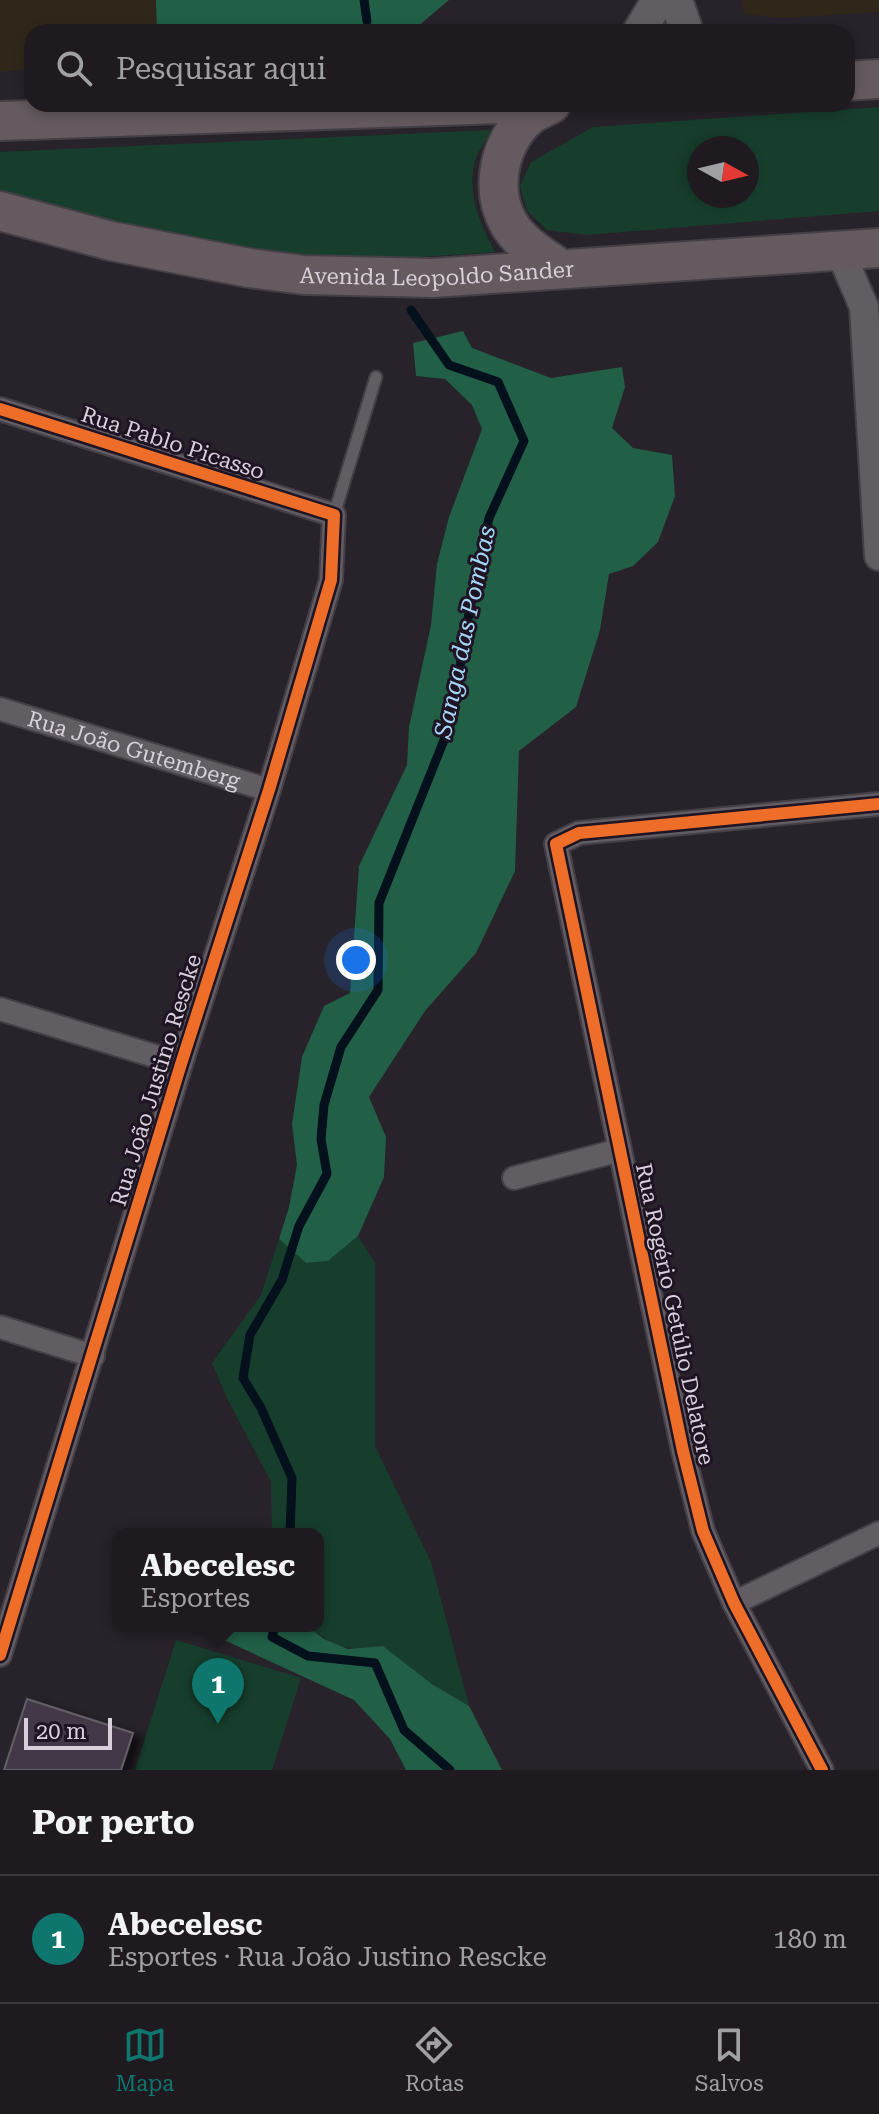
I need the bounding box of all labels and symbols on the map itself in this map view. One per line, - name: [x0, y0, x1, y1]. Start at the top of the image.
- north arrow: [687, 136, 759, 208]
- street label: Avenida Leopoldo Sander: [299, 256, 575, 291]
- street label: Rua Pablo Picasso: [78, 402, 268, 484]
- water label: Sanga das Pombas: [429, 523, 501, 742]
- street label: Rua João Gutemberg: [25, 706, 244, 793]
- your location: [336, 940, 376, 980]
- street label: Rua João Justino Rescke: [106, 951, 206, 1209]
- street label: Rua Rogério Getúlio Delatore: [631, 1161, 719, 1467]
- pin: 1: [192, 1658, 244, 1724]
- scale bar: [24, 1714, 112, 1750]

